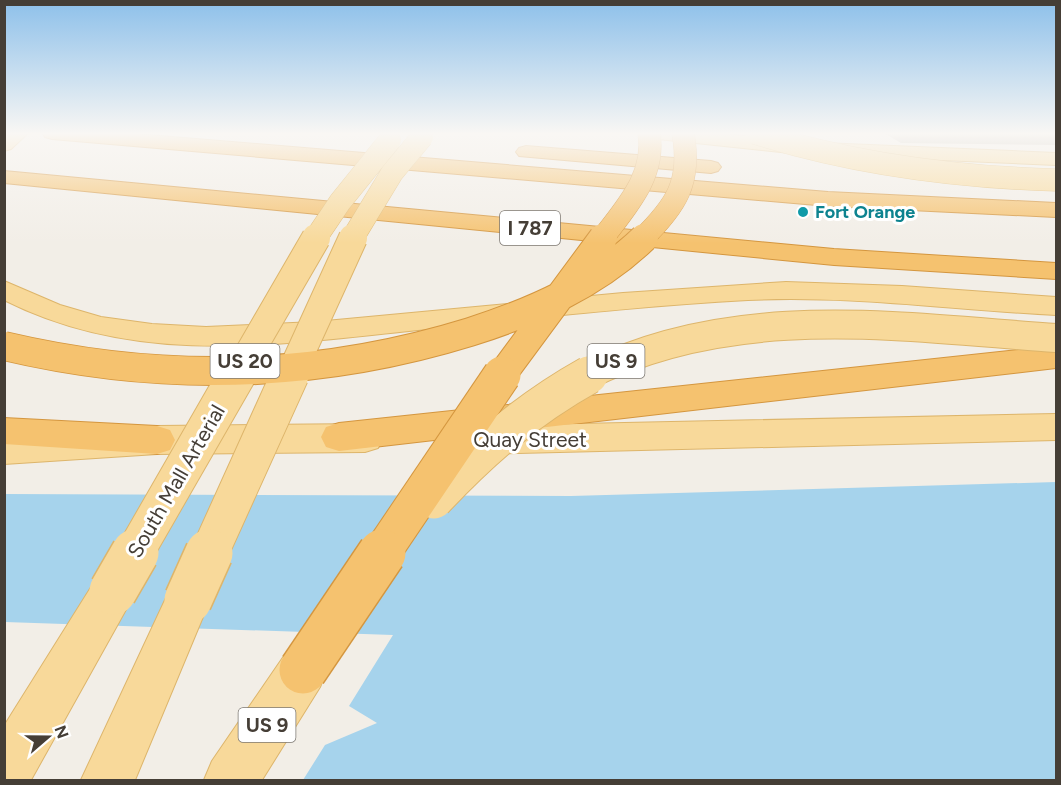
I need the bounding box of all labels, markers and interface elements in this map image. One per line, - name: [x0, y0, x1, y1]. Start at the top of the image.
- place label: Fort Orange: [815, 201, 915, 223]
- marker: Fort Orange: [796, 205, 810, 219]
- road number: I 787: [500, 211, 560, 245]
- road number: US 20: [210, 344, 280, 378]
- road number: US 9: [588, 344, 644, 378]
- street label: South Mall Arterial: [122, 400, 230, 562]
- street label: Quay Street: [473, 427, 587, 452]
- north arrow: [18, 707, 78, 767]
- road number: US 9: [238, 708, 296, 742]
- text: N: [51, 723, 73, 741]

